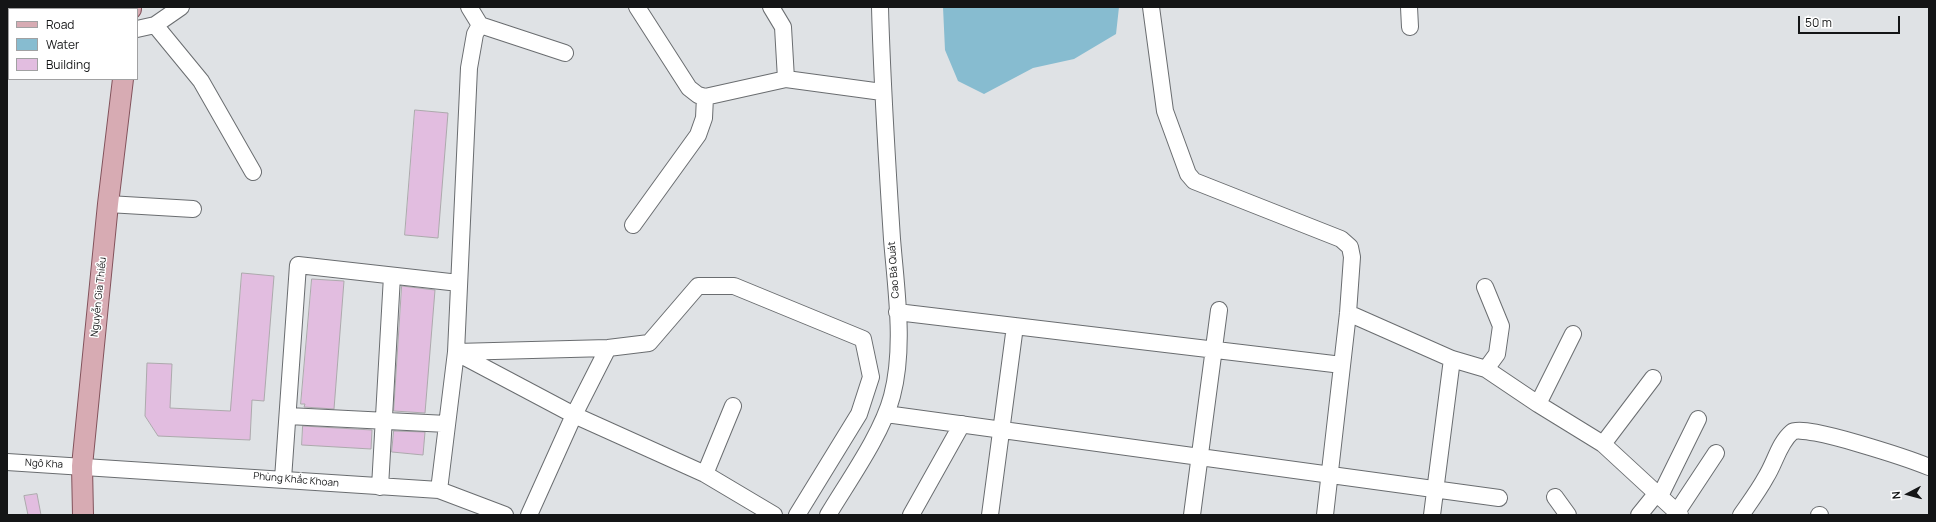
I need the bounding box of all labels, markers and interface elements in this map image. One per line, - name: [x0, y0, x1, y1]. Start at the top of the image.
- legend: [8, 8, 138, 80]
- scale bar: [1800, 8, 1902, 34]
- text: 50 m: [1805, 14, 1832, 31]
- text: Road: [46, 16, 74, 33]
- text: Water: [46, 36, 79, 53]
- text: Building: [46, 56, 90, 73]
- street label: Cao Bá Quát: [886, 241, 902, 299]
- street label: Nguyễn Gia Thiều: [89, 256, 109, 338]
- street label: Ngô Kha: [25, 457, 63, 471]
- street label: Phùng Khắc Khoan: [253, 470, 339, 490]
- north arrow: [1888, 474, 1928, 514]
- text: N: [1888, 491, 1903, 500]

